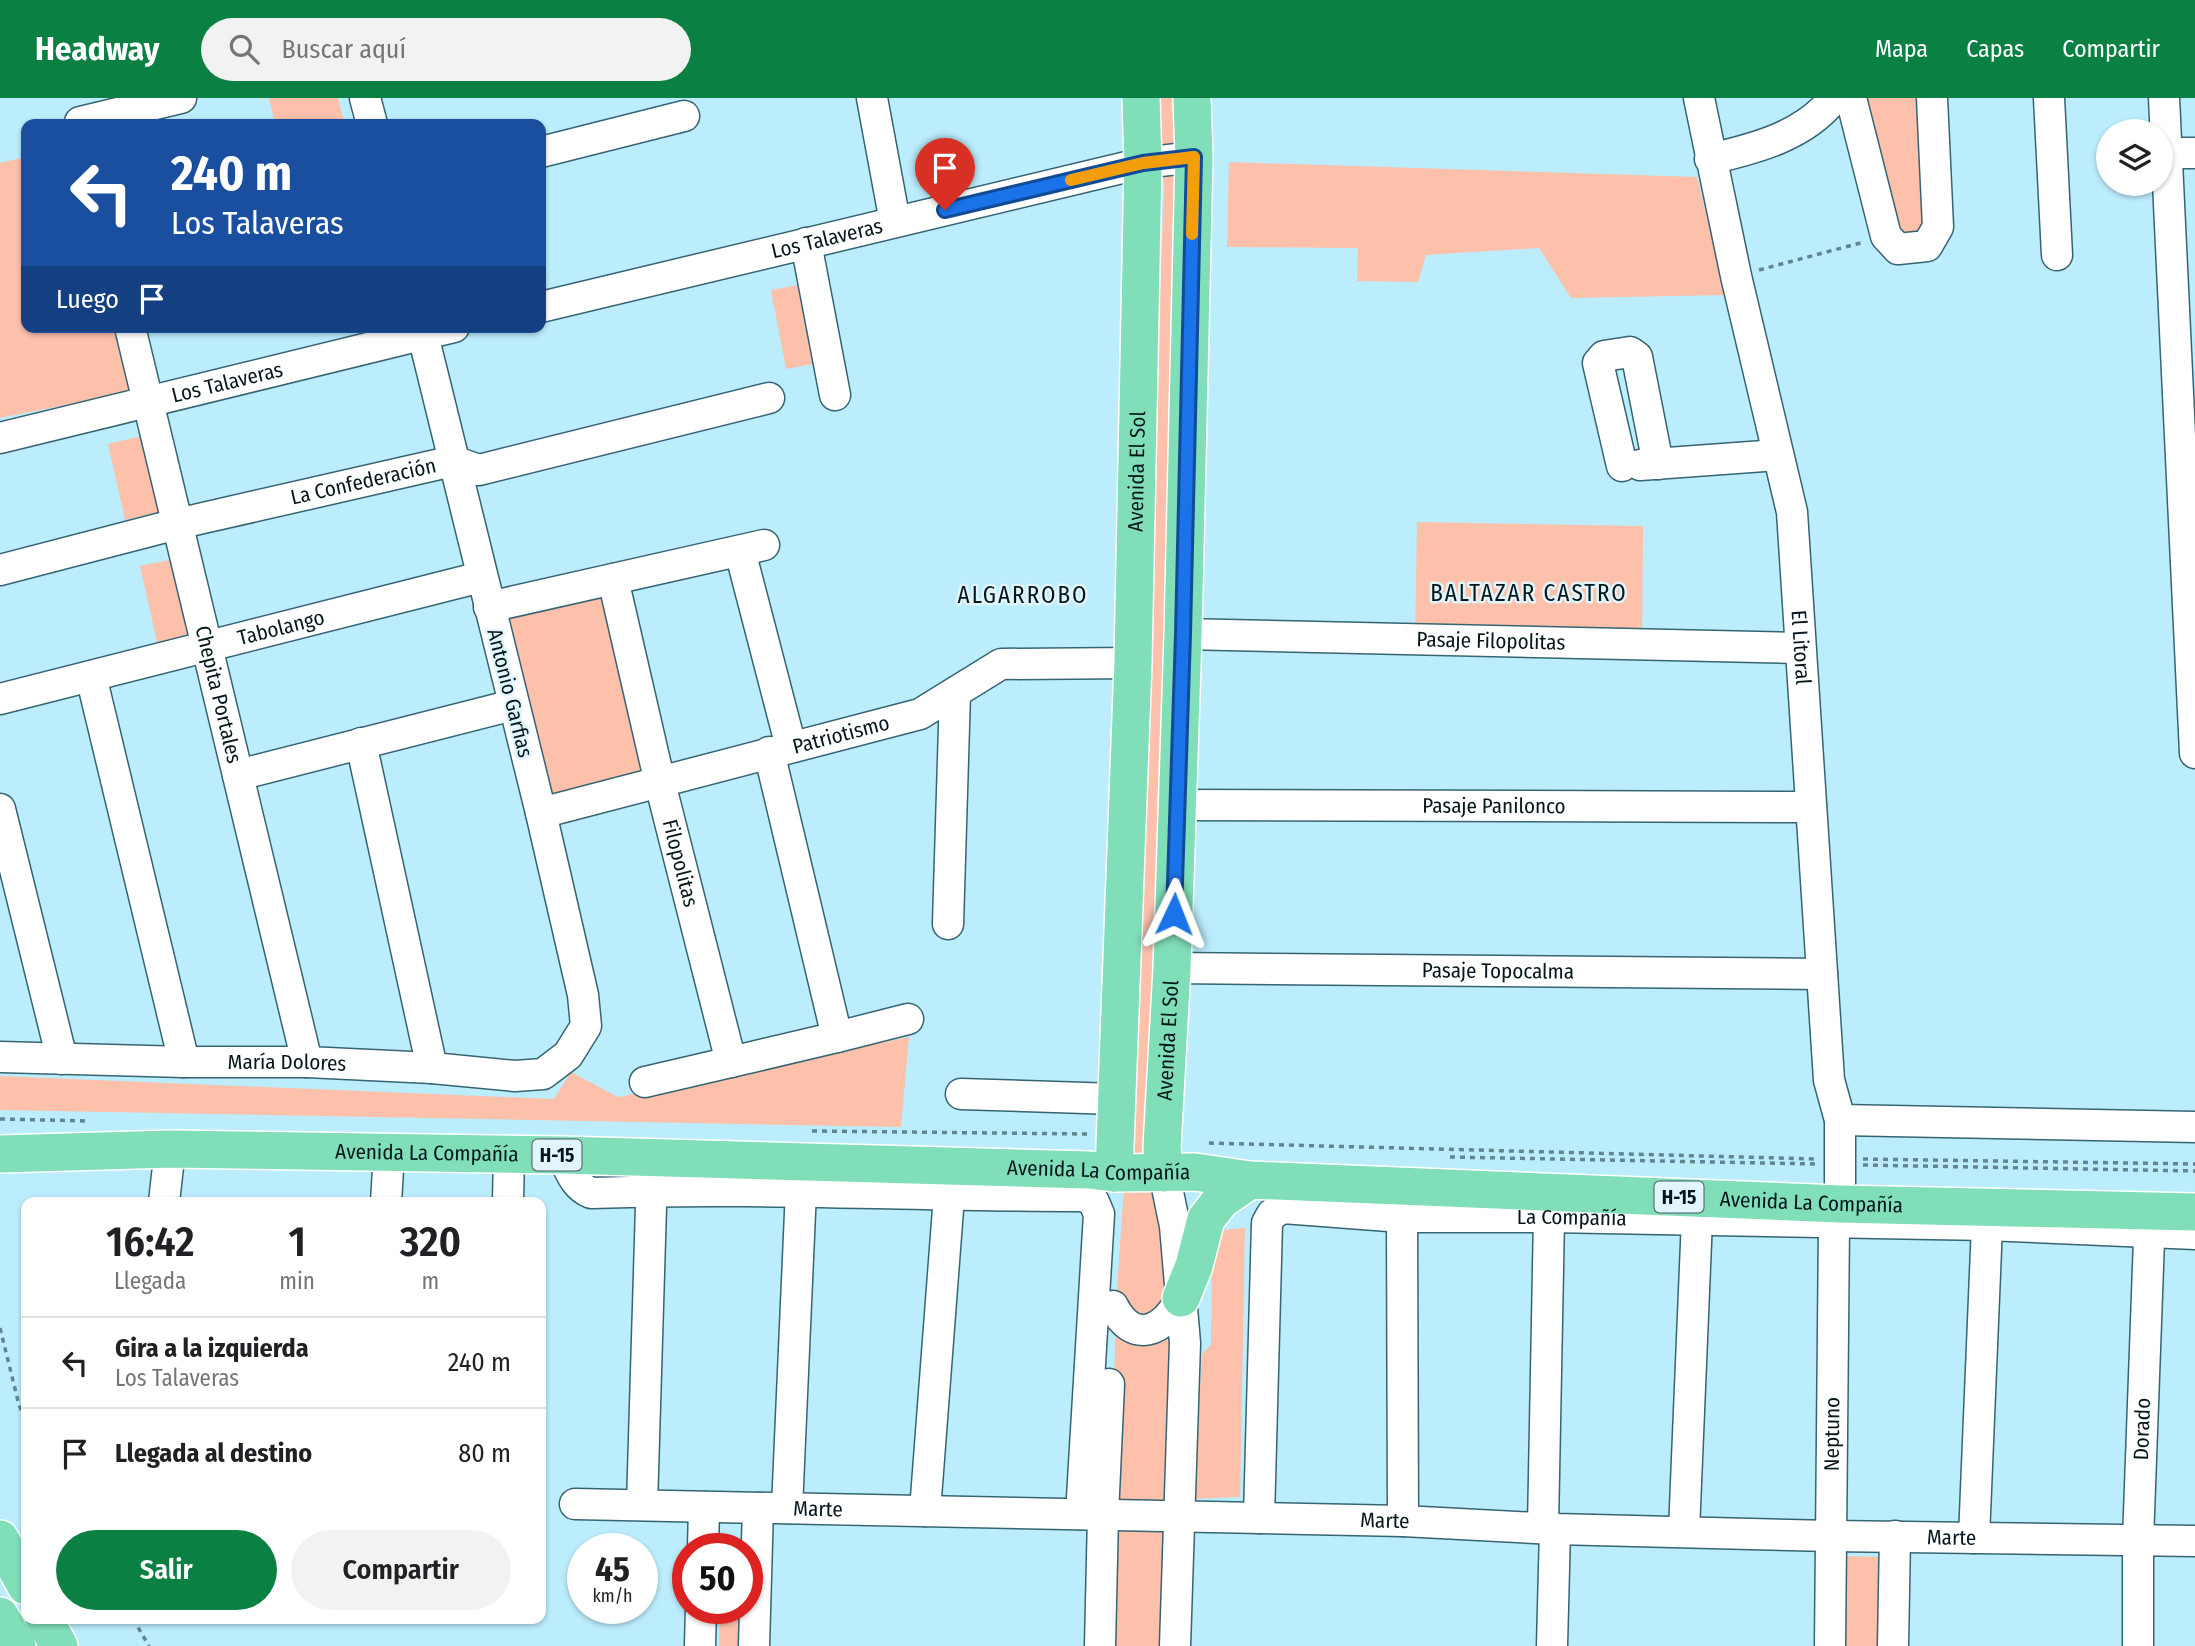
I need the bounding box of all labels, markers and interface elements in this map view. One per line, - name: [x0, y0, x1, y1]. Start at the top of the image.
- search box: [201, 18, 691, 81]
- text: Headway: [35, 29, 159, 69]
- icon: search: [225, 30, 263, 68]
- text: Buscar aquí: [281, 34, 406, 65]
- text: Mapa: [1875, 35, 1928, 63]
- text: Capas: [1966, 35, 2024, 63]
- text: Compartir: [2062, 35, 2160, 63]
- map controls: [2096, 119, 2173, 196]
- button: layers: [2096, 119, 2173, 196]
- pin: [915, 138, 975, 210]
- text: 240 m: [171, 144, 292, 203]
- icon: left: [56, 147, 147, 238]
- icon: arrive: [926, 149, 964, 187]
- text: Los Talaveras: [171, 204, 344, 242]
- street label: Los Talaveras: [769, 213, 885, 264]
- icon: arrive: [133, 280, 171, 318]
- text: Luego: [56, 284, 119, 315]
- street label: Los Talaveras: [169, 356, 286, 409]
- street label: Avenida El Sol: [1123, 410, 1151, 532]
- street label: La Confederación: [288, 452, 439, 511]
- district label: BALTAZAR CASTRO: [1430, 579, 1628, 607]
- district label: ALGARROBO: [958, 581, 1088, 609]
- street label: Tabolango: [235, 604, 327, 651]
- street label: El Litoral: [1785, 609, 1816, 686]
- street label: Chepita Portales: [189, 623, 248, 766]
- street label: Antonio Garfias: [481, 626, 539, 760]
- street label: Pasaje Filopolitas: [1416, 626, 1566, 656]
- street label: Patriotismo: [790, 710, 892, 760]
- street label: Pasaje Panilonco: [1422, 793, 1566, 819]
- street label: Filopolitas: [657, 817, 704, 910]
- position arrow: [1137, 877, 1211, 951]
- street label: Pasaje Topocalma: [1422, 957, 1574, 985]
- street label: Avenida El Sol: [1152, 979, 1184, 1101]
- street label: María Dolores: [227, 1049, 347, 1077]
- street label: Avenida La Compañía: [335, 1139, 519, 1167]
- road number: H-15: [532, 1140, 582, 1170]
- street label: Avenida La Compañía: [1007, 1155, 1190, 1186]
- road number: H-15: [1654, 1182, 1704, 1212]
- street label: Avenida La Compañía: [1719, 1186, 1903, 1218]
- street label: La Compañía: [1517, 1204, 1627, 1231]
- text: 16:42: [106, 1217, 194, 1267]
- text: 1: [288, 1217, 306, 1267]
- text: 320: [400, 1217, 461, 1267]
- text: Llegada: [114, 1267, 186, 1295]
- text: min: [279, 1267, 315, 1295]
- text: m: [422, 1267, 439, 1295]
- text: Gira a la izquierda: [115, 1333, 309, 1364]
- icon: left: [56, 1344, 94, 1382]
- text: 240 m: [448, 1347, 511, 1378]
- text: Los Talaveras: [115, 1364, 239, 1392]
- street label: Neptuno: [1819, 1397, 1845, 1471]
- street label: Dorado: [2128, 1397, 2156, 1461]
- icon: arrive: [56, 1435, 94, 1473]
- text: Llegada al destino: [115, 1438, 312, 1469]
- text: 80 m: [458, 1438, 511, 1469]
- street label: Marte: [793, 1495, 843, 1522]
- street label: Marte: [1360, 1507, 1410, 1534]
- street label: Marte: [1927, 1524, 1976, 1551]
- button: Salir: [56, 1530, 277, 1610]
- button: Compartir: [291, 1530, 511, 1610]
- speed limit sign: 50: [672, 1533, 763, 1624]
- text: 45: [595, 1548, 630, 1590]
- text: km/h: [592, 1585, 633, 1607]

